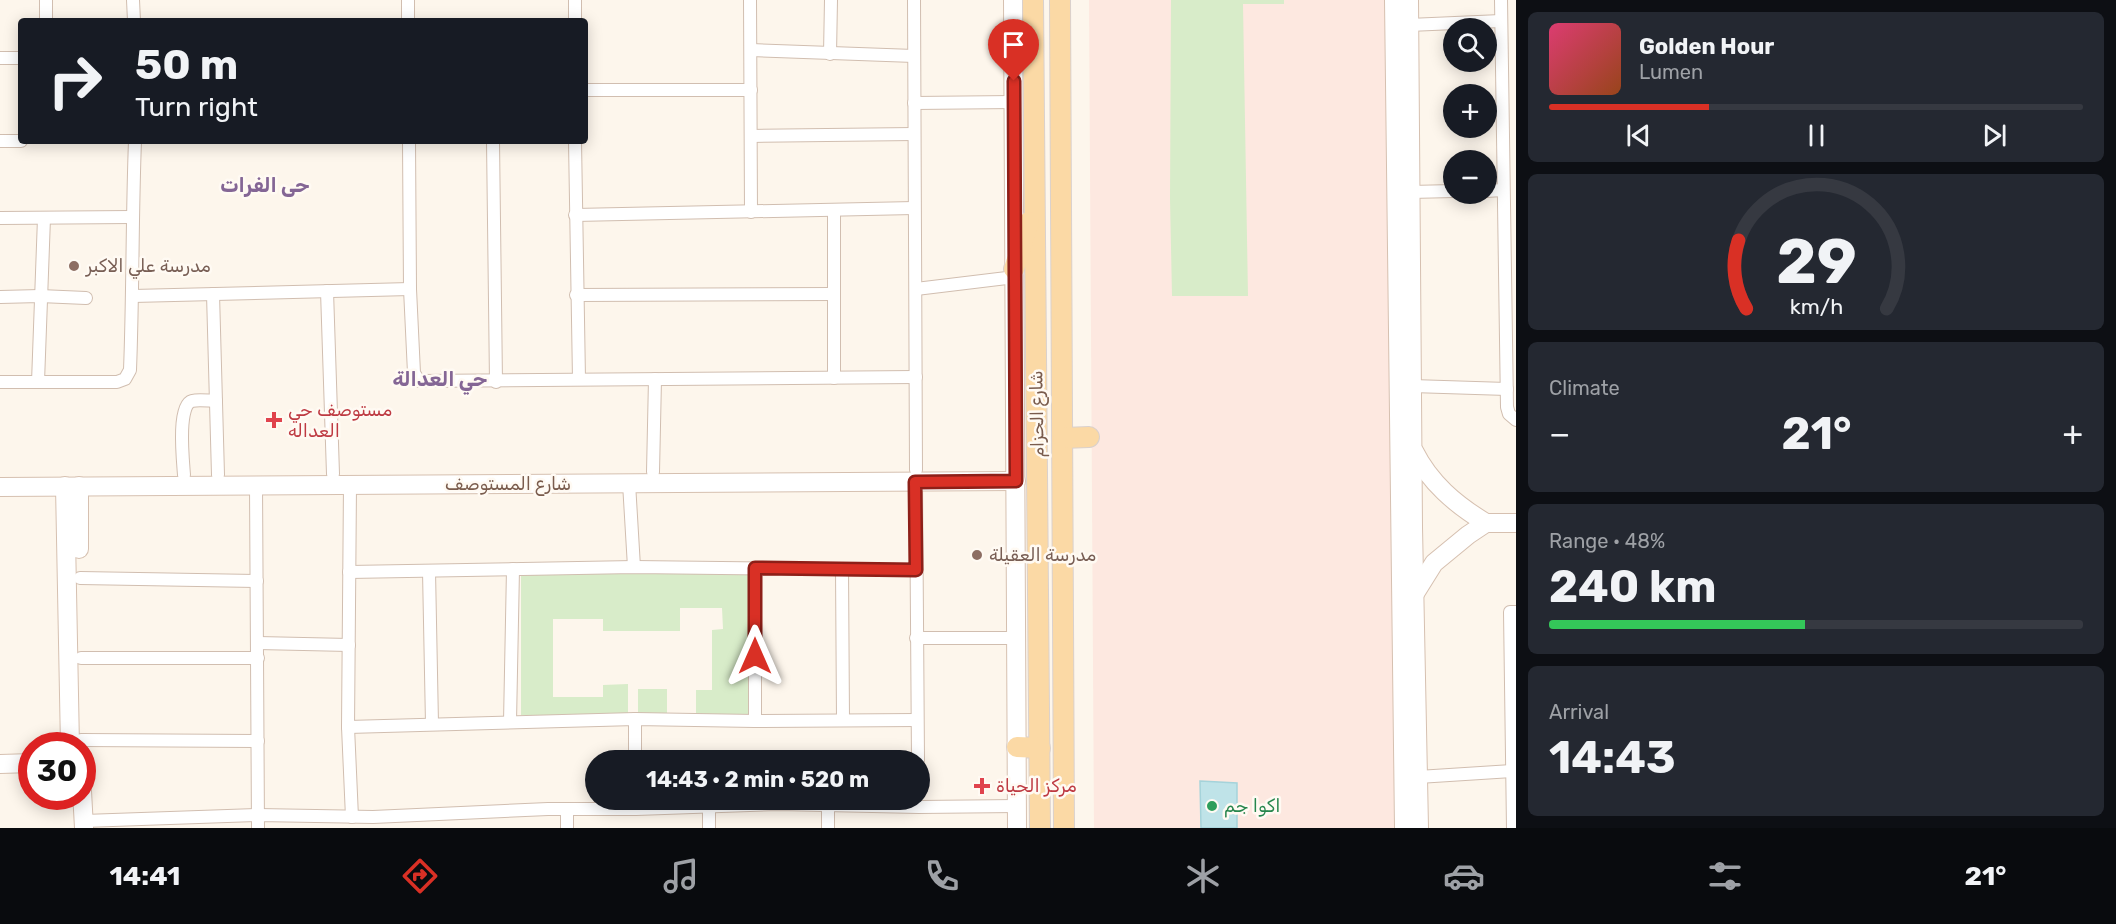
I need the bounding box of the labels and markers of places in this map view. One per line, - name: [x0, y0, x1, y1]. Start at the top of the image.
- pin: [988, 19, 1039, 81]
- place label: مدرسة علي الاكبر: [85, 255, 211, 279]
- marker: مدرسة علي الاكبر: [67, 259, 81, 273]
- place label: مستوصف حي العداله: [288, 399, 392, 442]
- marker: مستوصف حي العداله: [265, 411, 283, 429]
- place label: مدرسة العقيلة: [989, 544, 1096, 566]
- marker: مدرسة العقيلة: [970, 548, 984, 562]
- place label: مركز الحياة: [996, 775, 1077, 797]
- marker: مركز الحياة: [973, 777, 991, 795]
- place label: اكوا جم: [1224, 795, 1280, 818]
- marker: اكوا جم: [1205, 799, 1219, 813]

